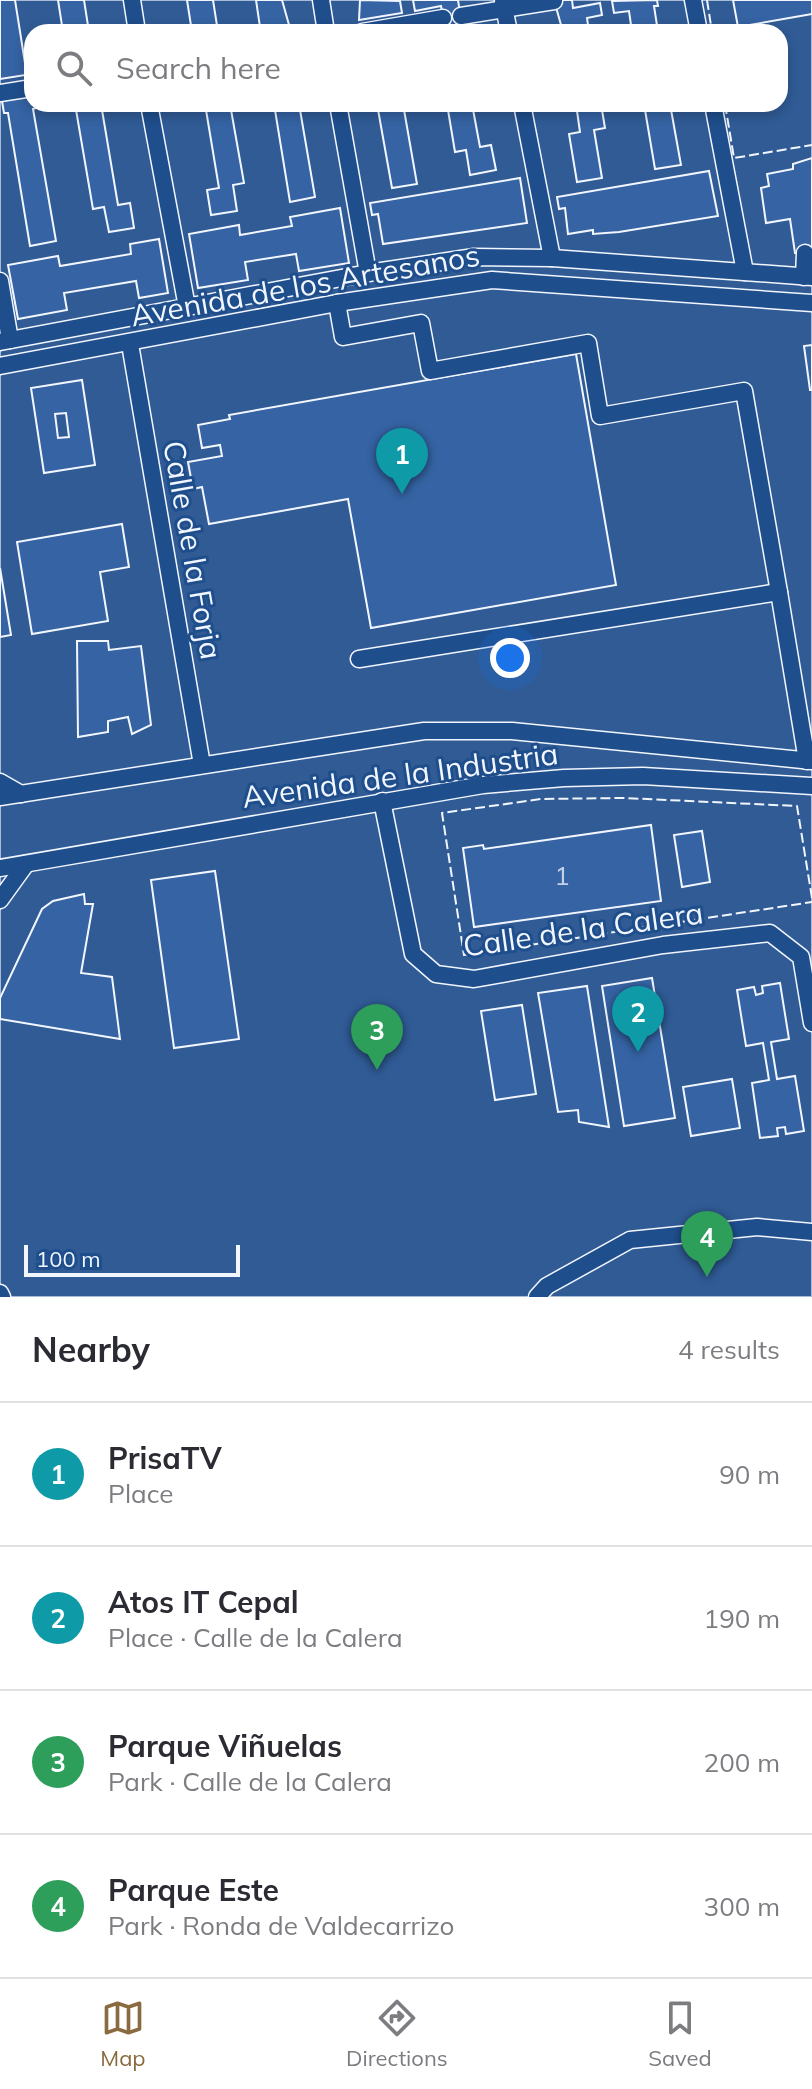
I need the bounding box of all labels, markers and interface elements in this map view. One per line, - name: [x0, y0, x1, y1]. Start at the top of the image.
- search box: [24, 24, 788, 112]
- icon: search: [52, 46, 96, 90]
- text: Search here: [116, 49, 281, 87]
- street label: Avenida de los Artesanos: [127, 236, 483, 334]
- pin: 1: [376, 428, 428, 494]
- street label: Calle de la Forja: [155, 438, 231, 662]
- your location: [490, 638, 530, 678]
- street label: Avenida de la Industria: [239, 734, 561, 816]
- house number: 1: [554, 859, 570, 892]
- street label: Calle de la Calera: [461, 893, 705, 965]
- pin: 2: [612, 986, 664, 1052]
- pin: 3: [351, 1004, 403, 1070]
- pin: 4: [681, 1211, 733, 1277]
- scale bar: [24, 1241, 240, 1277]
- text: 100 m: [36, 1245, 101, 1273]
- text: Nearby: [32, 1328, 150, 1371]
- text: 4 results: [678, 1333, 780, 1366]
- text: PrisaTV: [108, 1439, 222, 1477]
- text: 1: [50, 1458, 66, 1491]
- text: 90 m: [719, 1458, 780, 1491]
- text: Place: [108, 1477, 173, 1510]
- text: Atos IT Cepal: [108, 1583, 299, 1621]
- text: 2: [50, 1602, 66, 1635]
- text: 190 m: [704, 1602, 780, 1635]
- text: Place · Calle de la Calera: [108, 1621, 403, 1654]
- text: Parque Viñuelas: [108, 1727, 342, 1765]
- text: 3: [50, 1746, 66, 1779]
- text: 200 m: [704, 1746, 780, 1779]
- text: Park · Calle de la Calera: [108, 1765, 392, 1798]
- text: Parque Este: [108, 1871, 279, 1909]
- text: 4: [50, 1890, 66, 1923]
- text: 300 m: [704, 1890, 780, 1923]
- text: Park · Ronda de Valdecarrizo: [108, 1909, 454, 1942]
- tab: Map: [100, 1996, 146, 2072]
- tab: Directions: [346, 1996, 448, 2072]
- tab: Saved: [648, 1996, 712, 2072]

